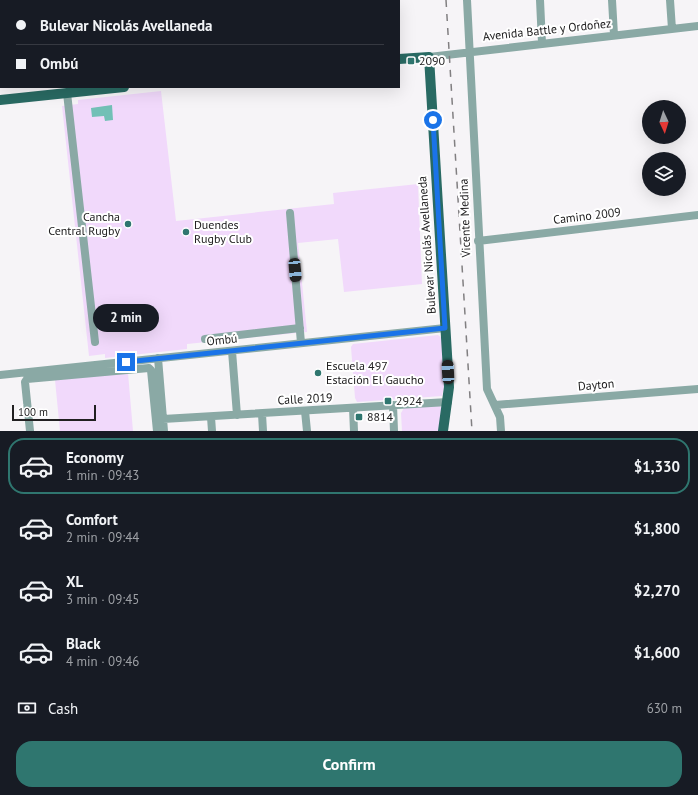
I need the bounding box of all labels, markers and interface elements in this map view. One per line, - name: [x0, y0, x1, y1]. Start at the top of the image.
- street label: Avenida Battle y Ordoñez: [482, 15, 612, 44]
- text: Bulevar Nicolás Avellaneda: [40, 16, 212, 35]
- place label: 2090: [419, 53, 446, 68]
- text: Ombú: [40, 54, 78, 73]
- marker: 2090: [406, 56, 416, 66]
- north arrow: [642, 100, 686, 144]
- map controls: [642, 100, 686, 196]
- route start: [424, 111, 442, 129]
- button: layers: [642, 152, 686, 196]
- street label: Bulevar Nicolás Avellaneda: [414, 175, 439, 315]
- street label: Vicente Medina: [456, 178, 473, 259]
- street label: Camino 2009: [552, 204, 622, 227]
- place label: Cancha Central Rugby: [48, 209, 120, 238]
- place label: Duendes Rugby Club: [194, 217, 252, 246]
- marker: Cancha Central Rugby: [123, 219, 133, 229]
- marker: Duendes Rugby Club: [181, 227, 191, 237]
- car: [288, 258, 302, 282]
- callout: 2 min: [93, 304, 159, 332]
- text: 2 min: [110, 309, 142, 326]
- street label: Ombú: [206, 330, 238, 349]
- route end: [117, 353, 135, 371]
- place label: Escuela 497 Estación El Gaucho: [326, 358, 424, 387]
- car: [441, 360, 455, 384]
- marker: Escuela 497 Estación El Gaucho: [313, 368, 323, 378]
- street label: Dayton: [577, 375, 615, 394]
- street label: Calle 2019: [277, 390, 333, 407]
- place label: 2924: [396, 393, 423, 408]
- marker: 2924: [383, 396, 393, 406]
- scale bar: [12, 403, 96, 422]
- text: 100 m: [18, 405, 48, 419]
- place label: 8814: [367, 409, 394, 424]
- marker: 8814: [354, 412, 364, 422]
- icon: car: [18, 448, 54, 484]
- text: Economy: [66, 448, 124, 467]
- text: $1,330: [634, 457, 680, 476]
- text: 1 min · 09:43: [66, 467, 139, 484]
- icon: car: [18, 510, 54, 546]
- text: Comfort: [66, 510, 118, 529]
- text: $1,800: [634, 519, 680, 538]
- text: 2 min · 09:44: [66, 529, 139, 546]
- icon: car: [18, 572, 54, 608]
- text: XL: [66, 572, 83, 591]
- text: $2,270: [634, 581, 680, 600]
- text: 3 min · 09:45: [66, 591, 139, 608]
- icon: car: [18, 634, 54, 670]
- text: Black: [66, 634, 101, 653]
- text: $1,600: [634, 643, 680, 662]
- text: 4 min · 09:46: [66, 653, 139, 670]
- icon: cash: [16, 697, 38, 719]
- text: Cash: [48, 699, 78, 718]
- text: 630 m: [647, 700, 682, 717]
- button: Confirm: [16, 741, 682, 787]

